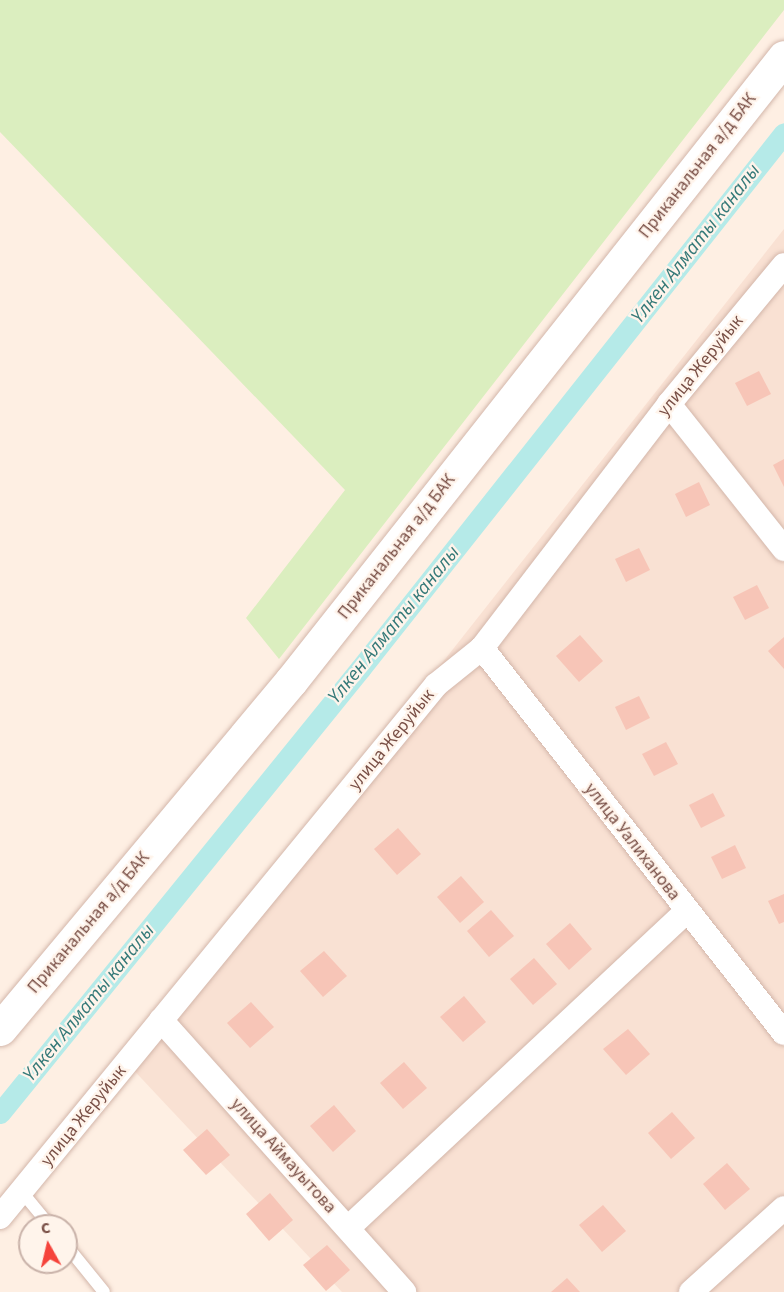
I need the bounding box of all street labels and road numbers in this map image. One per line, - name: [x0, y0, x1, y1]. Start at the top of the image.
- street label: Приканальная а/д БАК: [635, 89, 761, 243]
- street label: улица Жеруйык: [654, 311, 748, 421]
- street label: Приканальная а/д БАК: [334, 470, 460, 624]
- street label: улица Жеруйык: [345, 685, 439, 795]
- street label: улица Уалиханова: [579, 779, 685, 905]
- street label: Приканальная а/д БАК: [23, 848, 155, 998]
- street label: улица Жеруйык: [37, 1061, 131, 1171]
- street label: улица Аймауытова: [226, 1094, 340, 1218]

